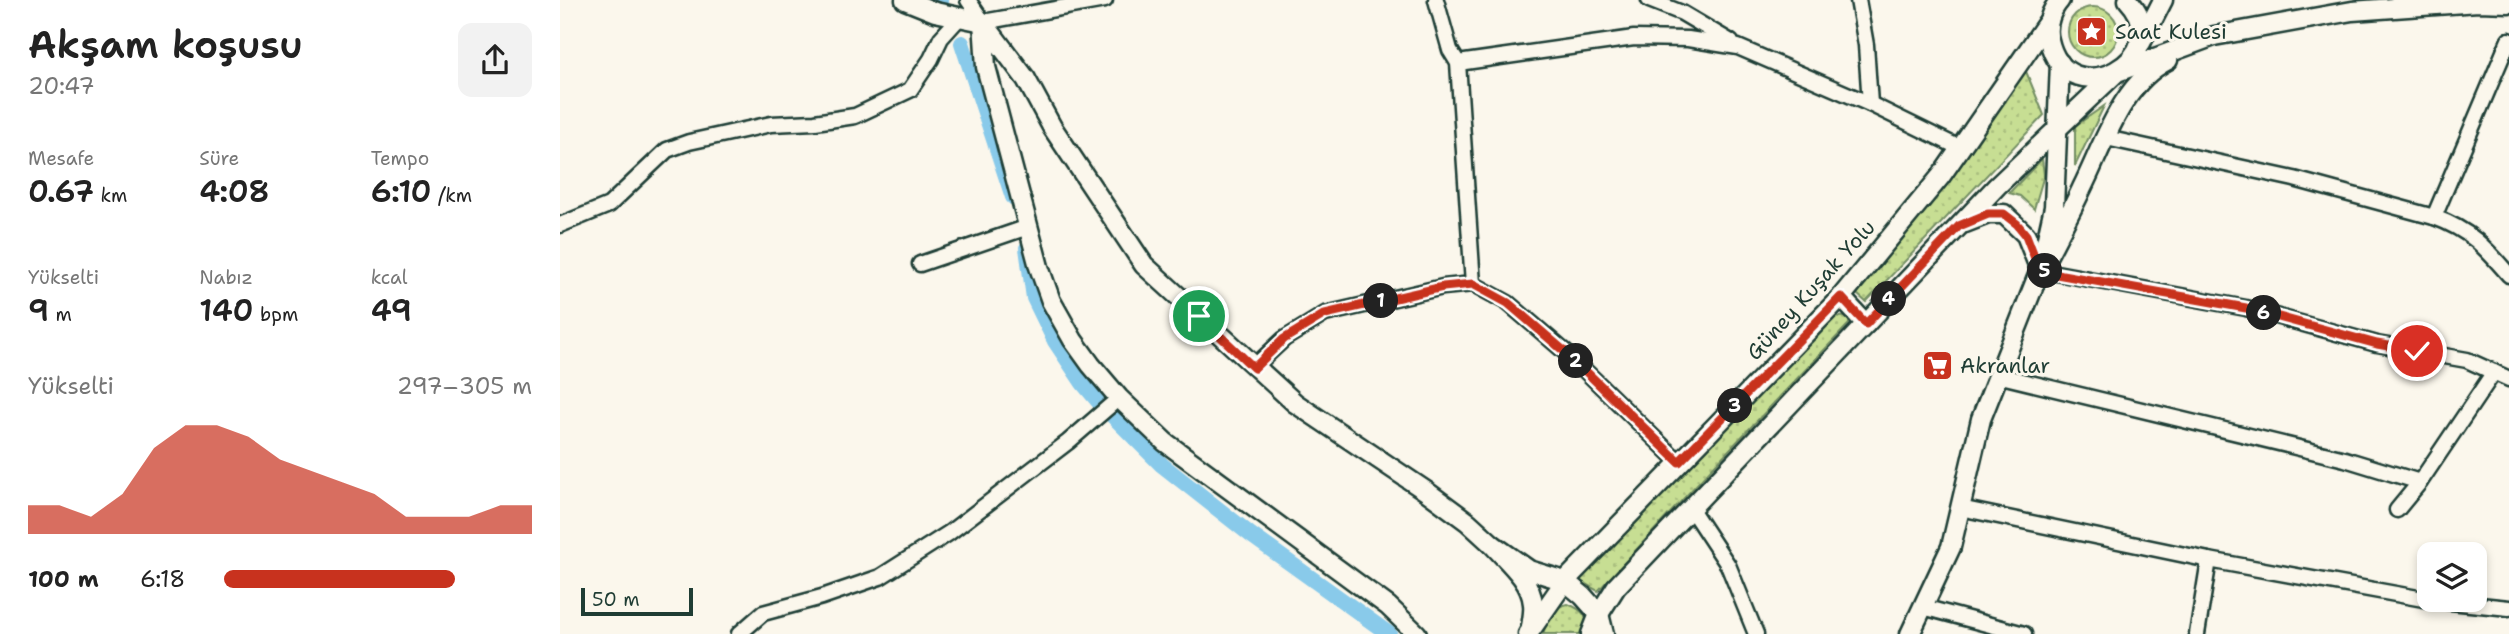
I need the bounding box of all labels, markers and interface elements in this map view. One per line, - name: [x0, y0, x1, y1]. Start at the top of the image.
- place icon: Saat Kulesi: [2075, 15, 2109, 49]
- place label: Saat Kulesi: [2115, 18, 2227, 46]
- text: Akşam koşusu: [28, 19, 303, 70]
- button: share: [458, 23, 532, 97]
- text: 20:47: [28, 71, 95, 101]
- text: Mesafe: [28, 146, 94, 171]
- text: Süre: [199, 146, 239, 171]
- text: Tempo: [371, 146, 429, 171]
- text: 0.67: [28, 171, 94, 212]
- text: 4:08: [199, 171, 270, 212]
- text: 6:10: [371, 171, 432, 212]
- text: km: [94, 183, 127, 208]
- text: /km: [432, 183, 472, 208]
- street label: Güney Kuşak Yolu: [1741, 214, 1881, 366]
- pin: 5: [2028, 254, 2062, 288]
- text: 5: [2039, 258, 2050, 283]
- text: Yükselti: [28, 265, 99, 290]
- text: Nabız: [199, 265, 253, 290]
- text: kcal: [371, 265, 408, 290]
- pin: 4: [1872, 282, 1906, 316]
- pin: 1: [1364, 284, 1398, 318]
- pin: [1169, 286, 1229, 346]
- text: 4: [1882, 286, 1895, 311]
- text: 1: [1376, 288, 1385, 313]
- text: 9: [28, 290, 49, 331]
- text: 140: [199, 290, 254, 331]
- text: 49: [371, 290, 412, 331]
- pin: 6: [2246, 296, 2282, 330]
- icon: arrive: [1180, 297, 1218, 335]
- text: 6: [2257, 300, 2270, 325]
- text: m: [49, 302, 72, 327]
- text: bpm: [254, 302, 298, 327]
- pin: [2387, 321, 2447, 381]
- icon: check: [2398, 332, 2436, 370]
- pin: 2: [1558, 344, 1594, 378]
- text: 2: [1569, 348, 1582, 373]
- supermarket icon: Akranlar: [1920, 349, 1954, 383]
- place label: Akranlar: [1960, 352, 2050, 380]
- text: Yükselti: [28, 371, 114, 401]
- text: 297–305 m: [397, 371, 532, 401]
- pin: 3: [1718, 388, 1752, 424]
- text: 3: [1728, 393, 1741, 418]
- map controls: [2417, 542, 2487, 612]
- button: layers: [2417, 542, 2487, 612]
- text: 100 m: [28, 564, 99, 594]
- text: 6:18: [140, 564, 185, 594]
- scale bar: [581, 585, 693, 617]
- text: 50 m: [592, 587, 640, 612]

